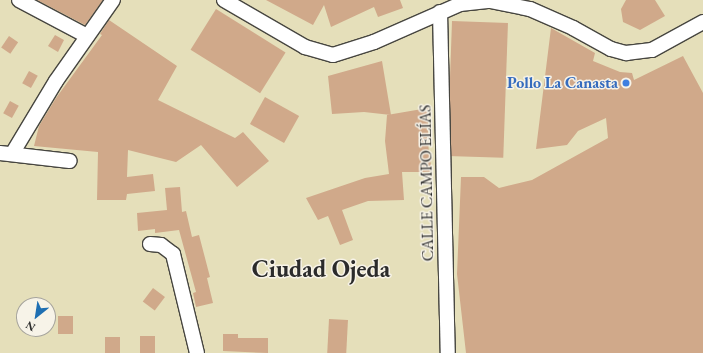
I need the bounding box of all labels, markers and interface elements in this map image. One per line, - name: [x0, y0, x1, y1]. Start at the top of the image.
- place label: Pollo La Canasta: [507, 73, 618, 93]
- marker: Pollo La Canasta: [621, 78, 631, 88]
- street label: CALLE CAMPO ELÍAS: [416, 104, 438, 262]
- district label: Ciudad Ojeda: [252, 255, 390, 283]
- north arrow: [16, 297, 56, 337]
- text: N: [23, 318, 38, 335]

